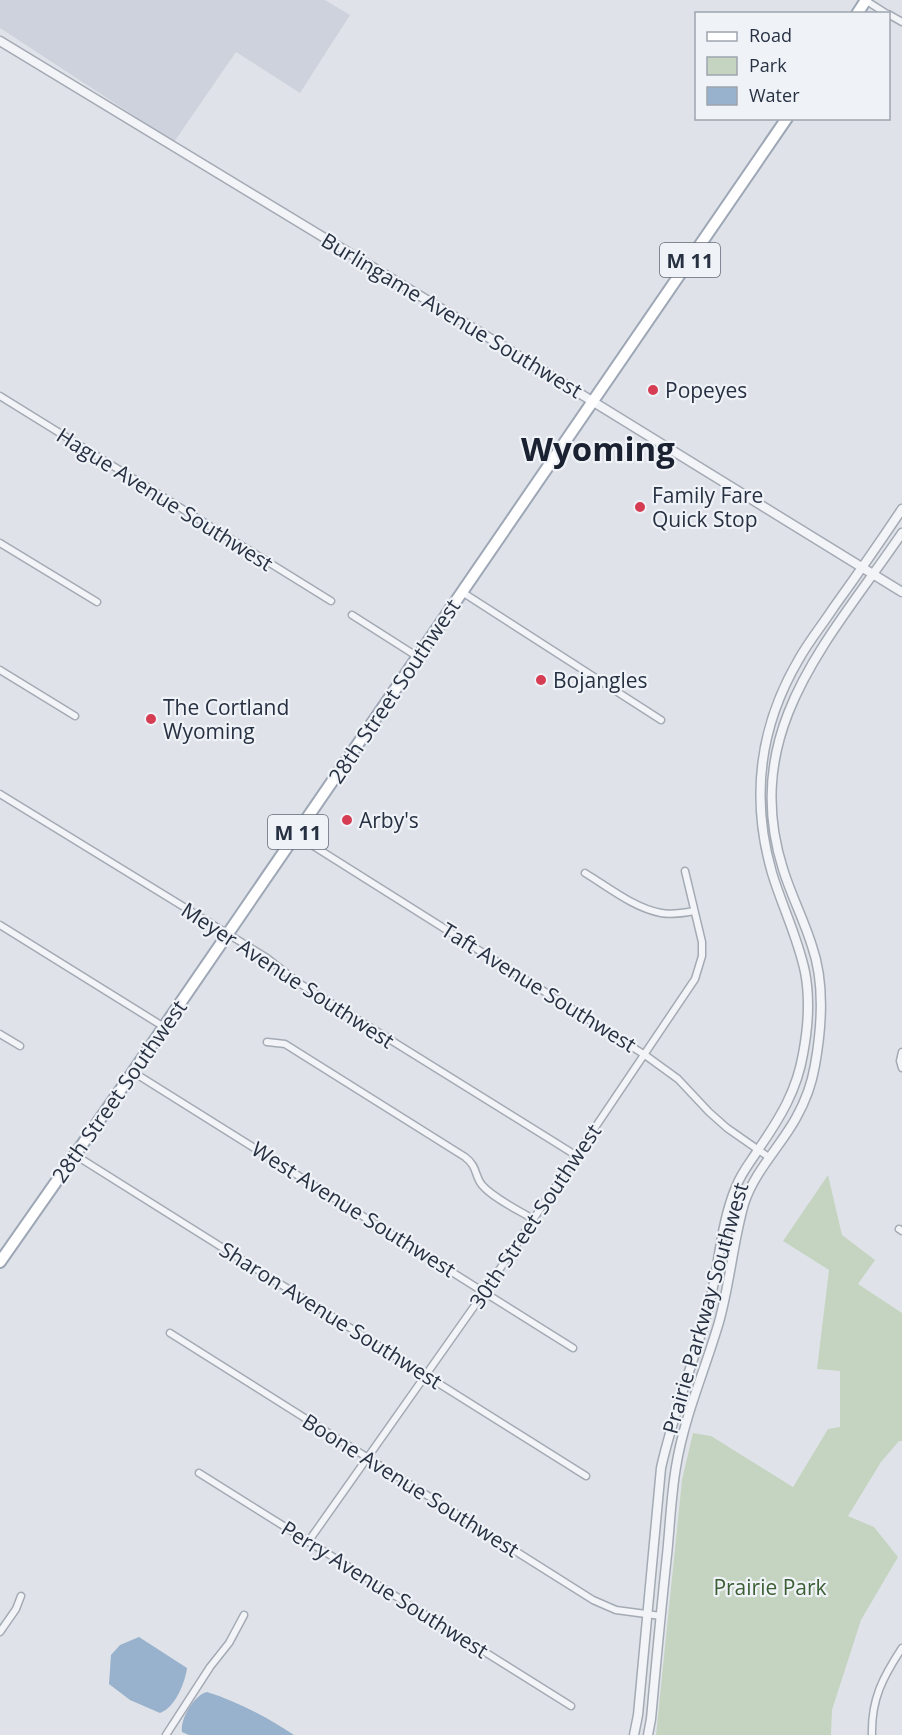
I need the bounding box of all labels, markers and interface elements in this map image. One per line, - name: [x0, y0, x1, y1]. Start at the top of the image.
- legend: [695, 12, 890, 120]
- text: Road: [749, 23, 792, 47]
- text: Park: [749, 53, 787, 77]
- text: Water: [749, 83, 800, 107]
- street label: Burlingame Avenue Southwest: [316, 226, 588, 404]
- road number: M 11: [660, 243, 720, 277]
- place label: Popeyes: [665, 376, 747, 404]
- marker: Popeyes: [646, 383, 660, 397]
- street label: Hague Avenue Southwest: [51, 421, 279, 577]
- district label: Wyoming: [521, 426, 675, 471]
- place label: Family Fare Quick Stop: [652, 481, 763, 533]
- marker: Family Fare Quick Stop: [633, 500, 647, 514]
- street label: 28th Street Southwest: [322, 593, 466, 789]
- place label: Bojangles: [553, 666, 648, 694]
- marker: Bojangles: [534, 673, 548, 687]
- place label: The Cortland Wyoming: [163, 693, 289, 745]
- marker: The Cortland Wyoming: [144, 712, 158, 726]
- place label: Arby's: [359, 806, 419, 834]
- marker: Arby's: [340, 813, 354, 827]
- road number: M 11: [268, 815, 328, 849]
- street label: Meyer Avenue Southwest: [176, 896, 400, 1054]
- street label: Taft Avenue Southwest: [436, 916, 642, 1058]
- street label: 28th Street Southwest: [45, 994, 193, 1188]
- street label: 30th Street Southwest: [463, 1118, 607, 1314]
- street label: West Avenue Southwest: [247, 1135, 461, 1283]
- street label: Prairie Parkway Southwest: [656, 1179, 754, 1437]
- street label: Sharon Avenue Southwest: [215, 1235, 447, 1395]
- street label: Boone Avenue Southwest: [297, 1407, 525, 1563]
- street label: Perry Avenue Southwest: [276, 1514, 494, 1664]
- park label: Prairie Park: [713, 1573, 827, 1601]

